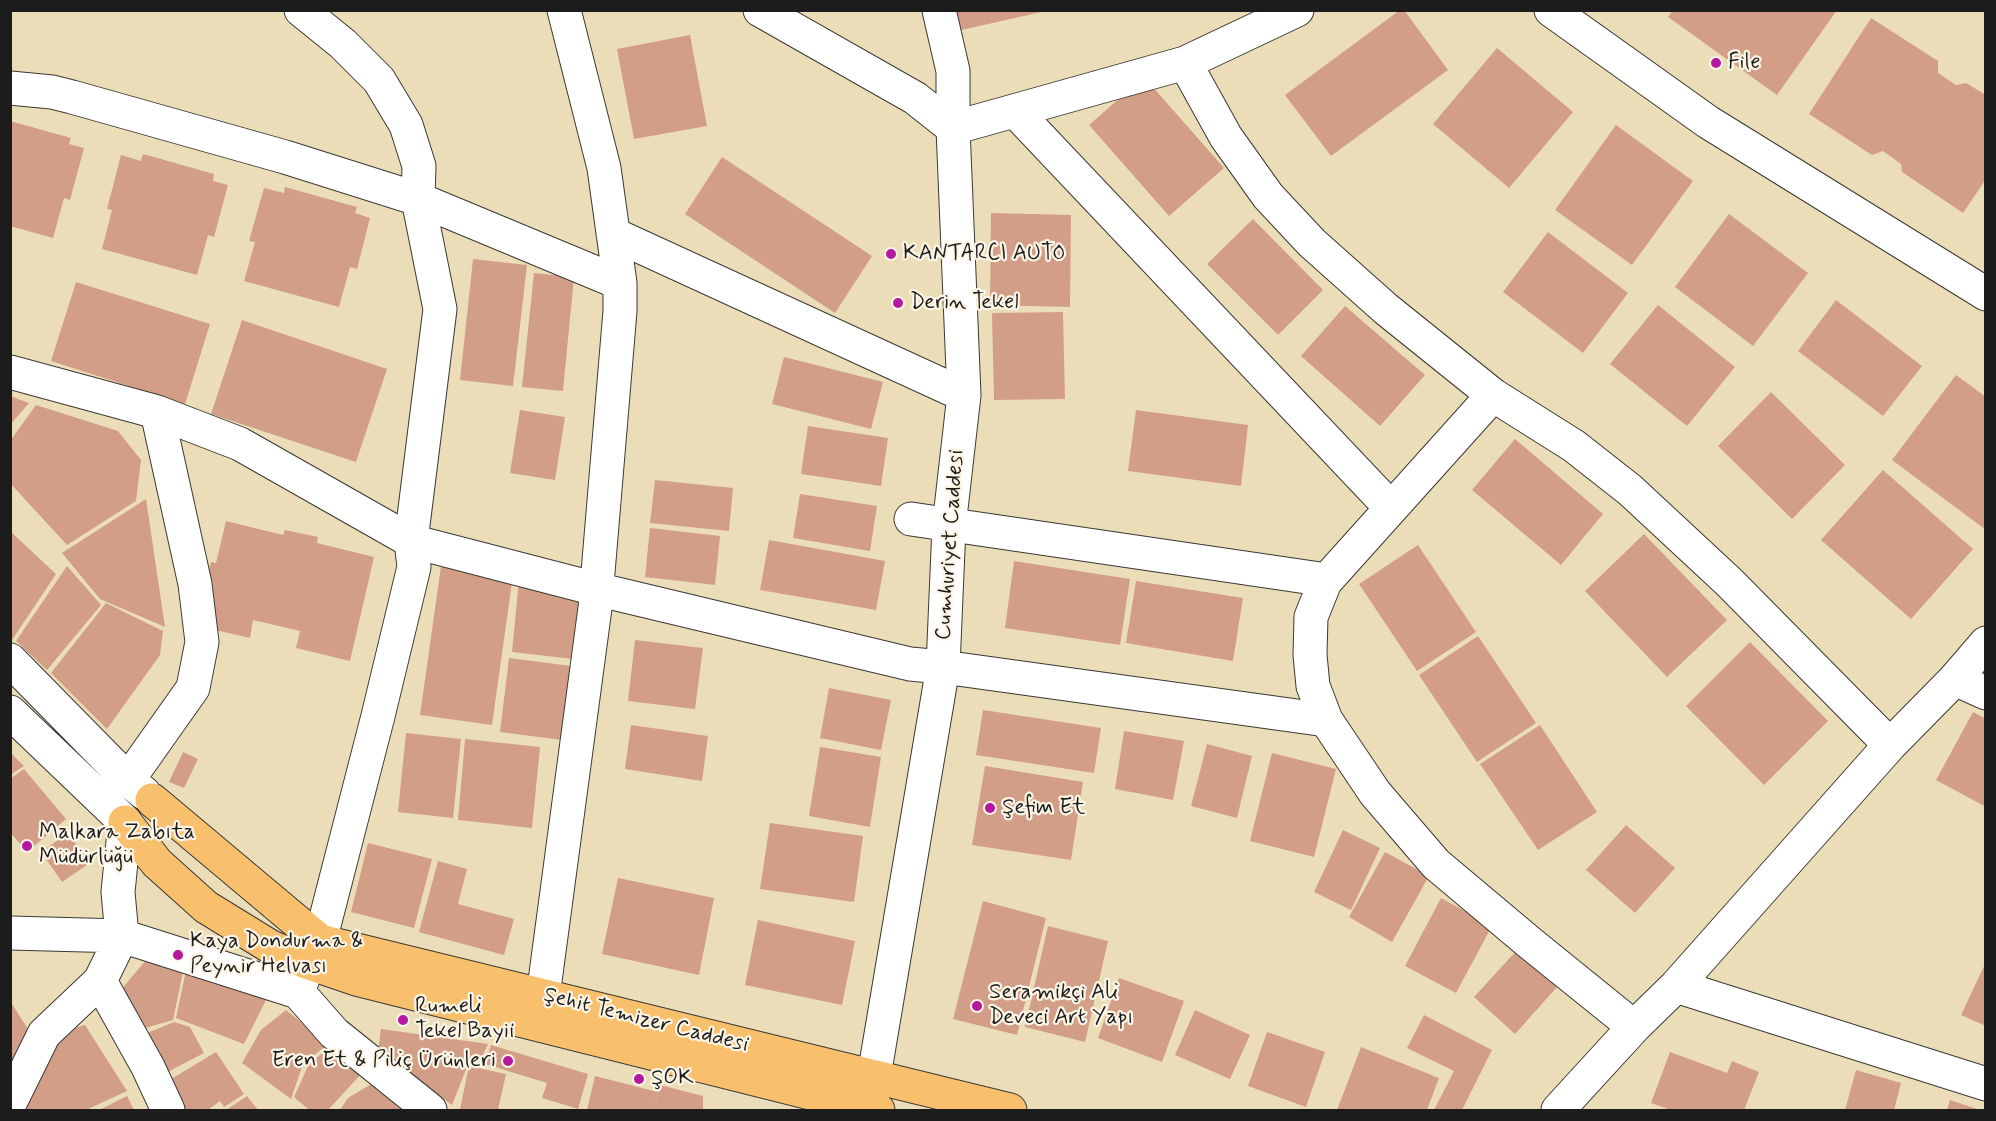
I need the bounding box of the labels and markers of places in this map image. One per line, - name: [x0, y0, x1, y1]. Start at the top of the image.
- place label: File: [1728, 50, 1760, 76]
- marker: File: [1709, 56, 1723, 70]
- place label: KANTARCI AUTO: [903, 241, 1065, 267]
- marker: KANTARCI AUTO: [884, 247, 898, 261]
- place label: Derin Tekel: [910, 290, 1019, 316]
- marker: Derin Tekel: [891, 296, 905, 310]
- place label: Şefim Et: [1002, 795, 1085, 821]
- marker: Şefim Et: [983, 801, 997, 815]
- place label: Malkara Zabıta Müdürlüğü: [39, 820, 195, 872]
- marker: Malkara Zabıta Müdürlüğü: [20, 839, 34, 853]
- place label: Kaya Dondurma & Peynir Helvası: [190, 929, 363, 980]
- marker: Kaya Dondurma & Peynir Helvası: [171, 948, 185, 962]
- place label: Seramikçi Ali Deveci Art Yapı: [989, 980, 1133, 1032]
- place label: Rumeli Tekel Bayii: [415, 994, 514, 1046]
- marker: Seramikçi Ali Deveci Art Yapı: [970, 999, 984, 1013]
- marker: Rumeli Tekel Bayii: [396, 1013, 410, 1027]
- place label: Eren Et & Piliç Ürünleri: [272, 1048, 496, 1074]
- marker: Eren Et & Piliç Ürünleri: [501, 1054, 515, 1068]
- place label: ŞOK: [651, 1066, 694, 1092]
- marker: ŞOK: [632, 1072, 646, 1086]

